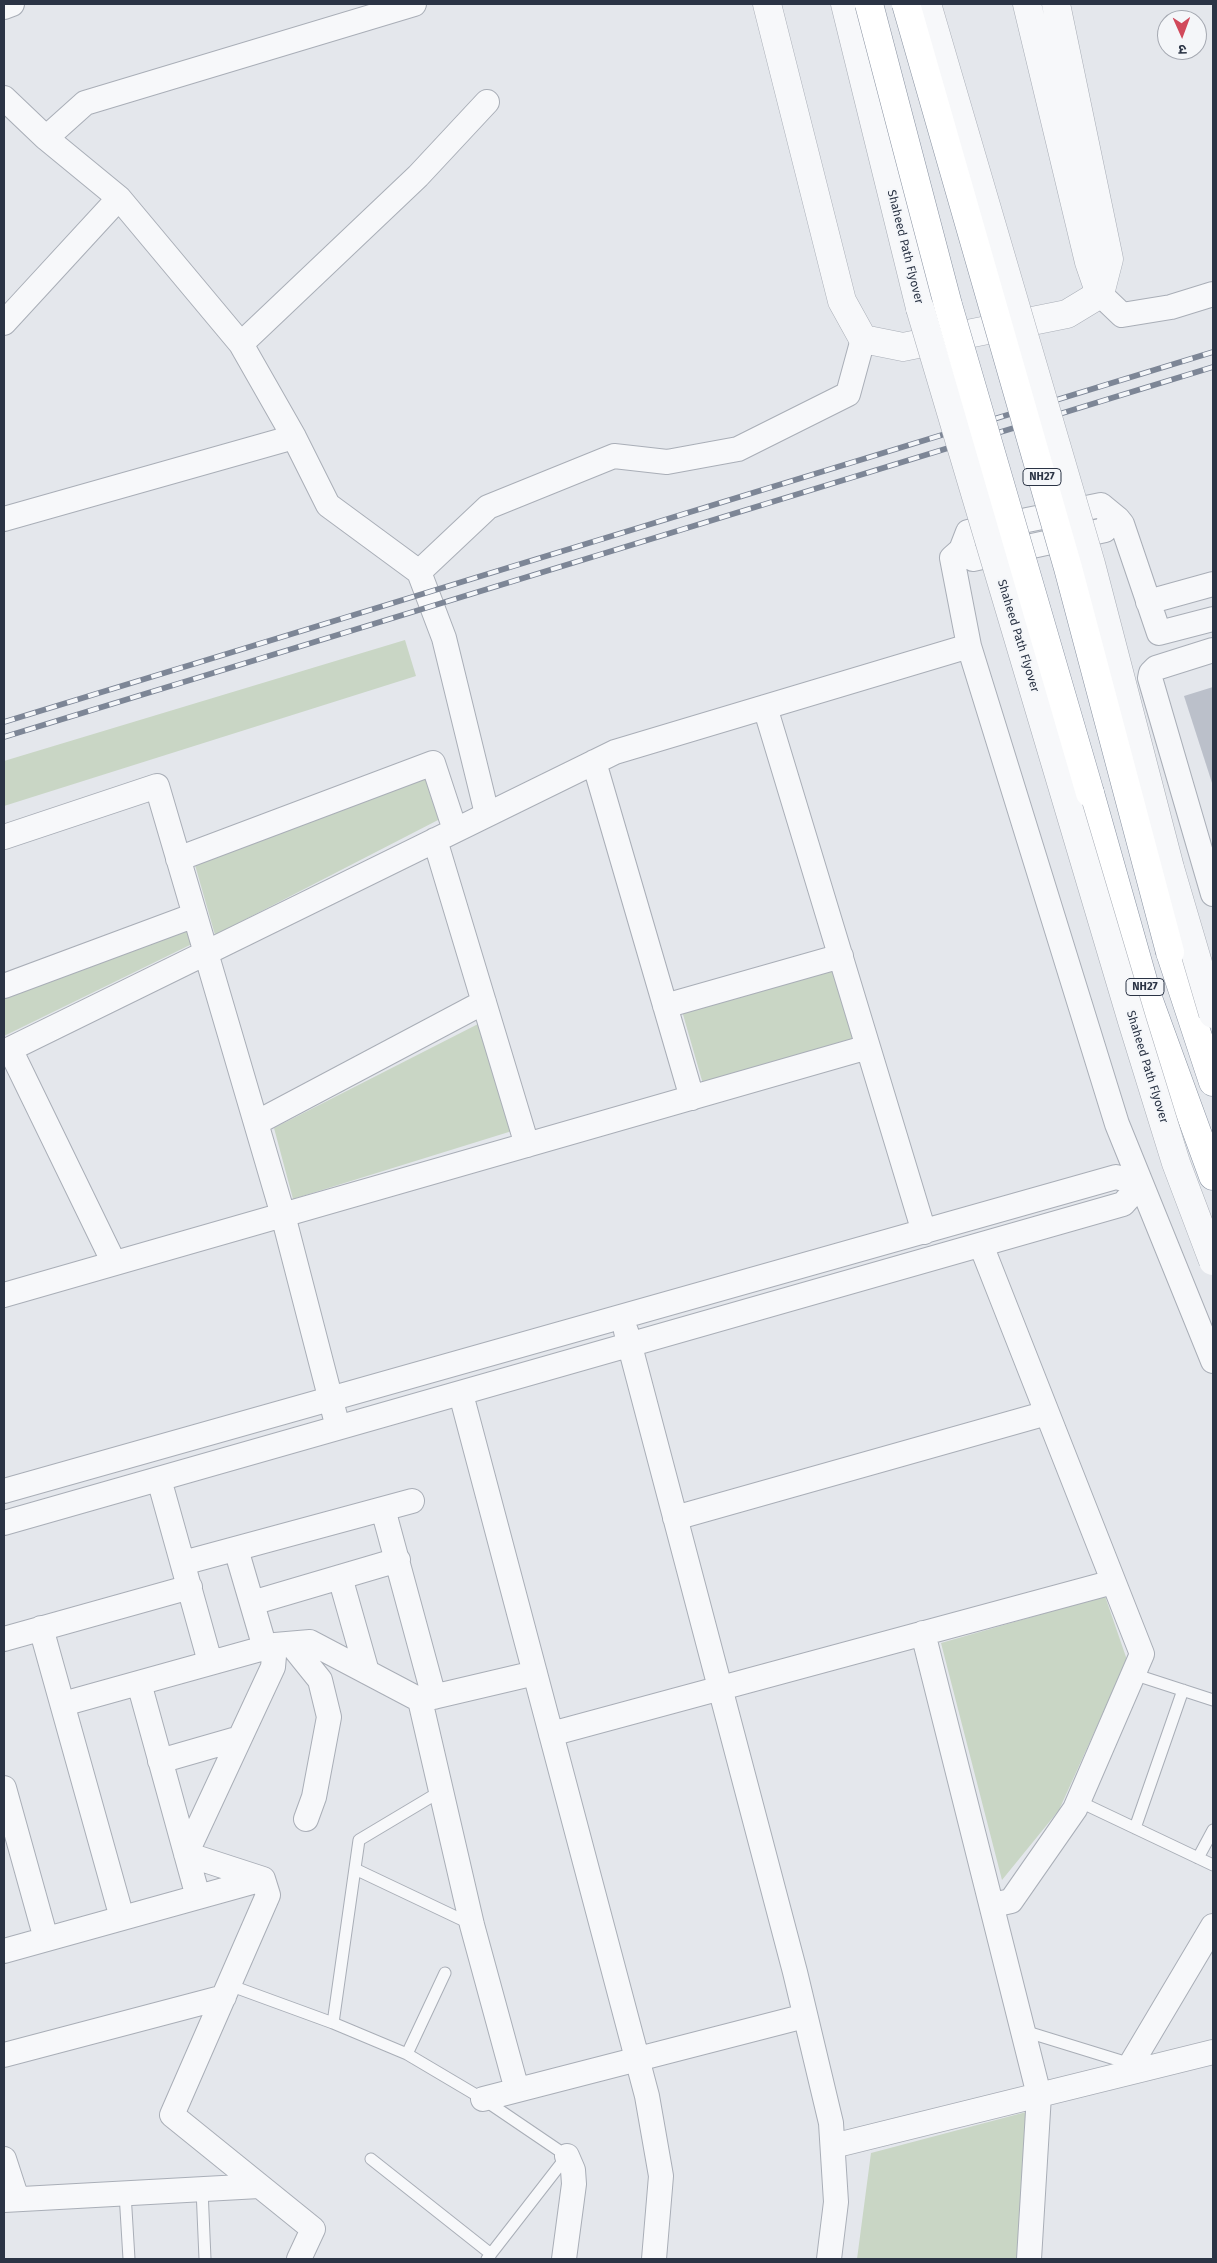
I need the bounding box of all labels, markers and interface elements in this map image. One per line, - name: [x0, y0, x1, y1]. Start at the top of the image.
- north arrow: [1157, 10, 1207, 60]
- text: उ: [1178, 41, 1187, 58]
- street label: Shaheed Path Flyover: [884, 189, 926, 305]
- road number: NH27: [1023, 468, 1061, 486]
- street label: Shaheed Path Flyover: [994, 578, 1042, 694]
- road number: NH27: [1126, 979, 1164, 996]
- street label: Shaheed Path Flyover: [1123, 1009, 1171, 1125]

